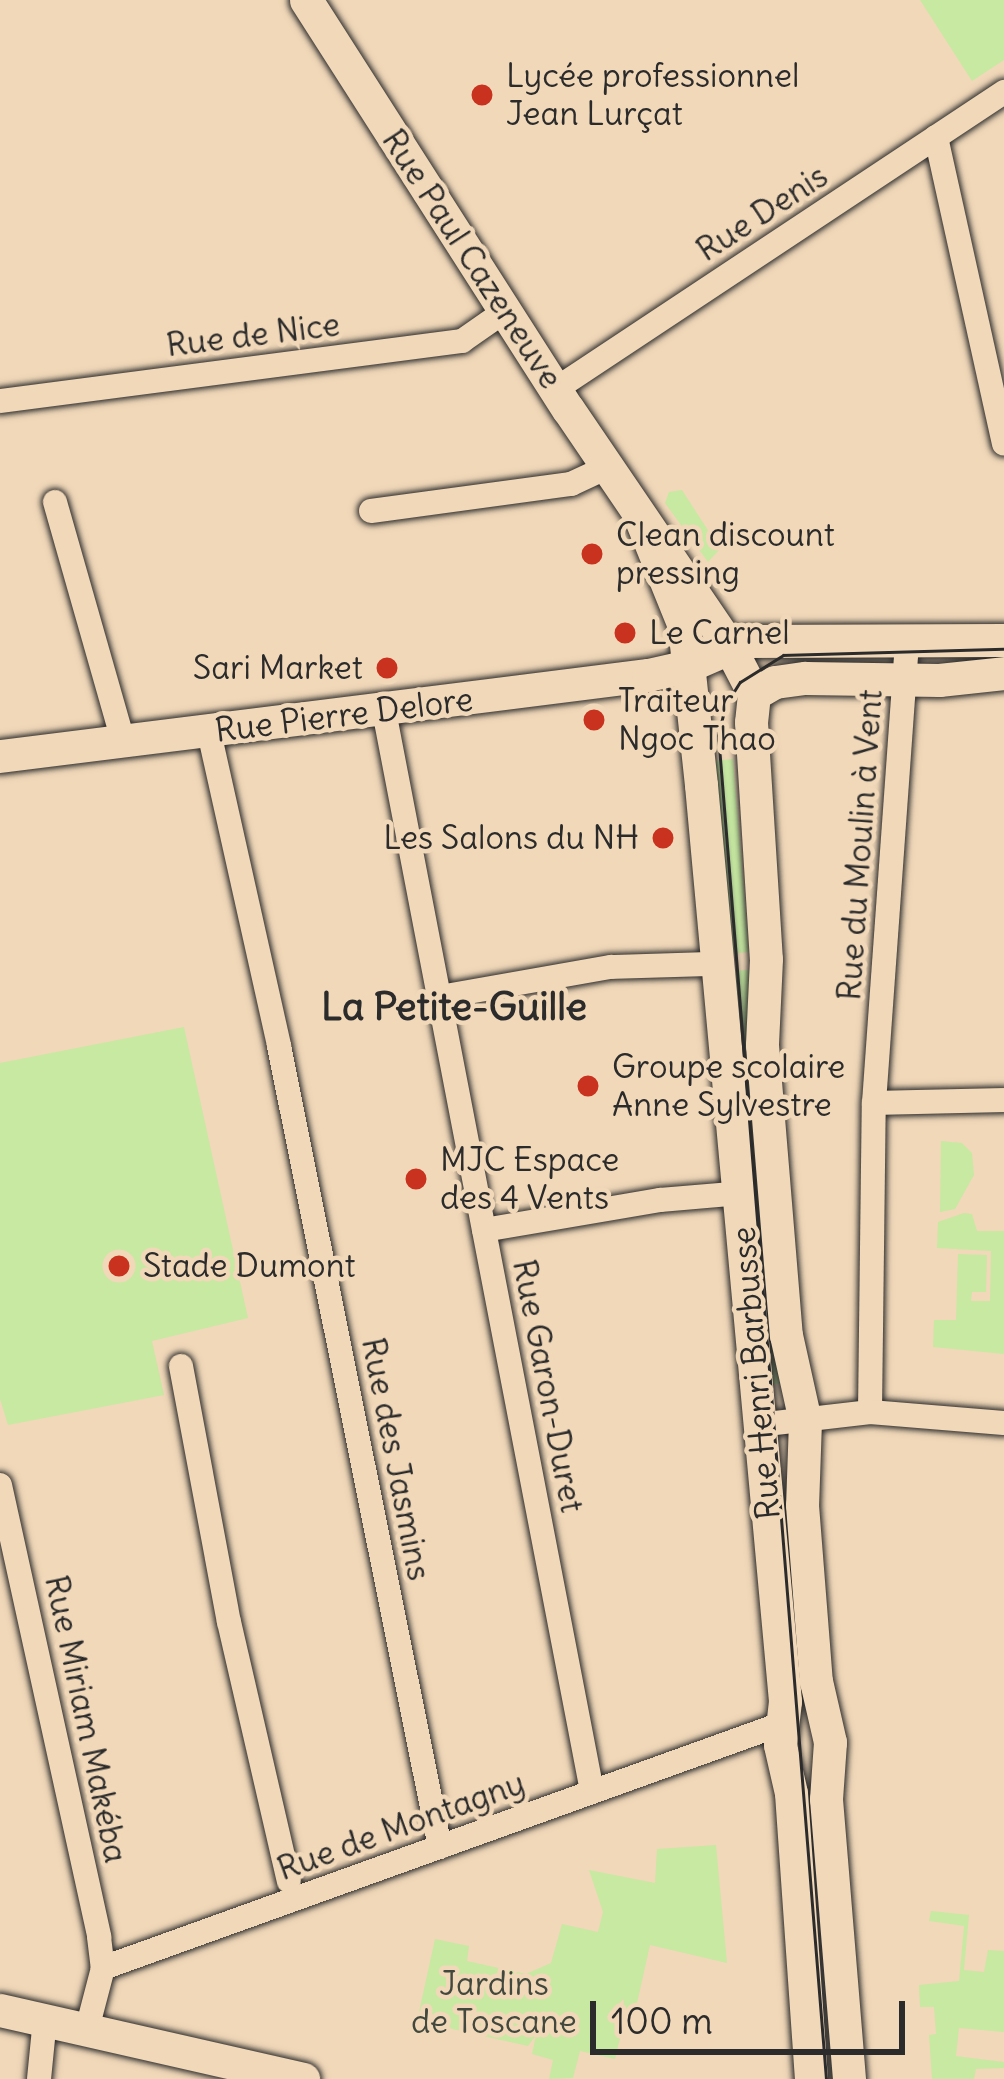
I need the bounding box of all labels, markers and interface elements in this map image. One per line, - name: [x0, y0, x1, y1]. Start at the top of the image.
- place label: Lycée professionnel Jean Lurçat: [506, 56, 799, 134]
- marker: Lycée professionnel Jean Lurçat: [469, 82, 495, 108]
- street label: Rue Paul Cazeneuve: [373, 122, 571, 396]
- street label: Rue Denis: [689, 156, 835, 270]
- street label: Rue de Nice: [164, 305, 342, 365]
- place label: Clean discount pressing: [616, 515, 835, 593]
- marker: Clean discount pressing: [579, 541, 605, 567]
- place label: Le Carnel: [649, 613, 790, 653]
- marker: Le Carnel: [612, 620, 638, 646]
- place label: Sari Market: [193, 648, 363, 688]
- marker: Sari Market: [374, 655, 400, 681]
- street label: Rue Pierre Delore: [213, 680, 475, 750]
- place label: Traiteur Ngoc Thao: [618, 681, 776, 759]
- street label: Rue du Moulin à Vent: [829, 688, 891, 1002]
- marker: Traiteur Ngoc Thao: [581, 707, 607, 733]
- place label: Les Salons du NH: [383, 818, 639, 858]
- marker: Les Salons du NH: [650, 825, 676, 851]
- district label: La Petite-Guille: [321, 984, 587, 1030]
- place label: Groupe scolaire Anne Sylvestre: [612, 1047, 845, 1125]
- marker: Groupe scolaire Anne Sylvestre: [575, 1073, 601, 1099]
- place label: MJC Espace des 4 Vents: [440, 1140, 619, 1218]
- marker: MJC Espace des 4 Vents: [403, 1166, 429, 1192]
- street label: Rue Henri Barbusse: [723, 1225, 789, 1521]
- place label: Stade Dumont: [143, 1246, 356, 1286]
- marker: Stade Dumont: [106, 1253, 132, 1279]
- street label: Rue Garon-Duret: [504, 1256, 592, 1516]
- street label: Rue des Jasmins: [353, 1334, 439, 1584]
- street label: Rue Miriam Makéba: [36, 1572, 136, 1866]
- street label: Rue de Montagny: [272, 1763, 530, 1889]
- park label: Jardins de Toscane: [411, 1964, 577, 2042]
- scale bar: [596, 1977, 911, 2051]
- text: 100 m: [611, 1999, 713, 2044]

